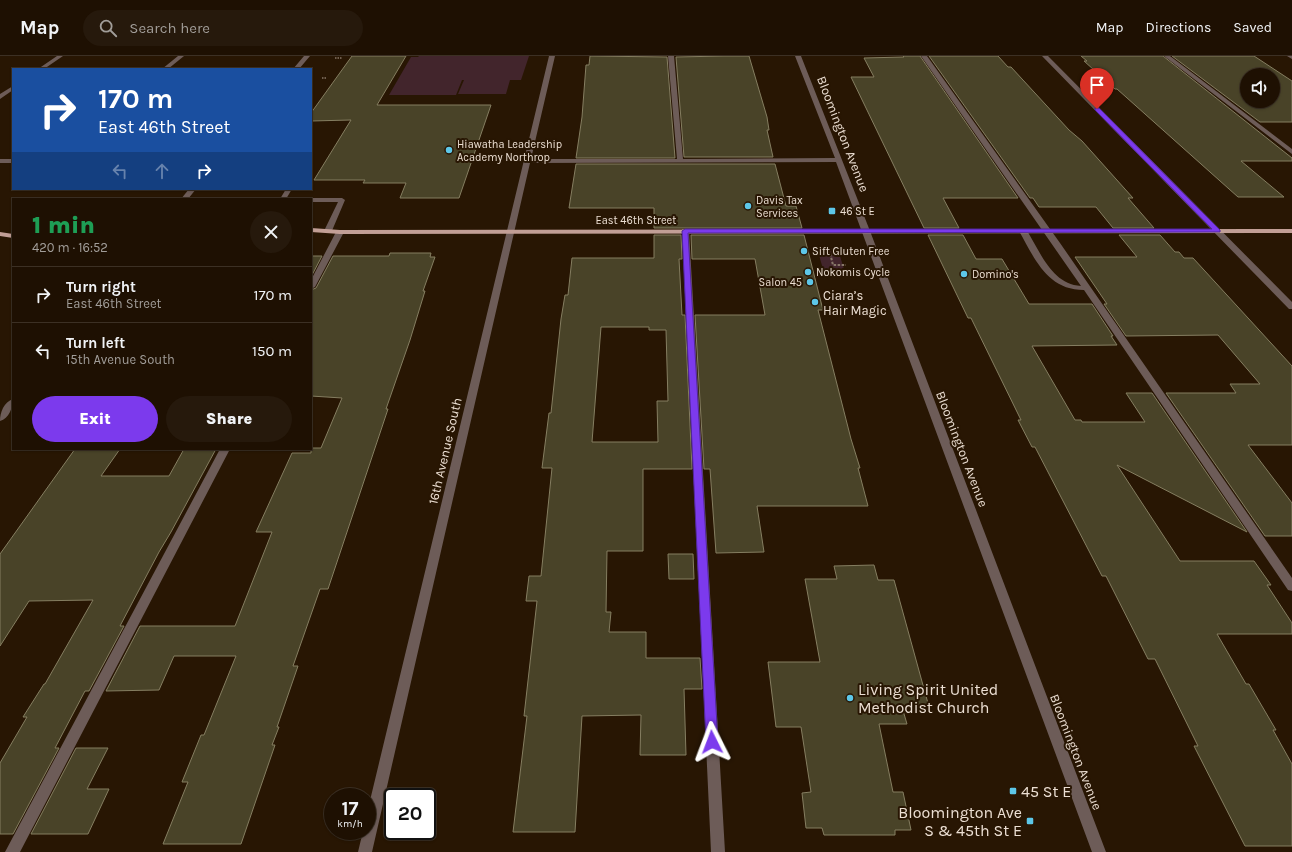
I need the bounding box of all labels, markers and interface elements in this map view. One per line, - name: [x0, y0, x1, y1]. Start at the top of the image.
- search box: [83, 10, 363, 46]
- text: Map: [20, 17, 59, 39]
- icon: search: [97, 17, 119, 39]
- text: Search here: [129, 19, 210, 37]
- text: Map: [1096, 19, 1124, 36]
- text: Directions: [1146, 19, 1211, 36]
- text: Saved: [1233, 19, 1272, 36]
- pin: [1080, 68, 1114, 109]
- map controls: [1240, 68, 1280, 108]
- button: sound: [1240, 68, 1280, 108]
- street label: Bloomington Avenue: [814, 74, 872, 194]
- icon: arrive: [1086, 74, 1108, 96]
- text: 170 m: [98, 82, 173, 115]
- icon: right: [32, 84, 84, 136]
- text: East 46th Street: [98, 116, 230, 138]
- place label: Hiawatha Leadership Academy Northrop: [457, 138, 562, 164]
- marker: Hiawatha Leadership Academy Northrop: [444, 145, 454, 155]
- icon: left: [109, 160, 131, 182]
- icon: ahead: [151, 160, 173, 182]
- icon: right: [193, 160, 215, 182]
- place label: Davis Tax Services: [756, 194, 803, 220]
- marker: Davis Tax Services: [743, 201, 753, 211]
- place label: 46 St E: [840, 205, 875, 218]
- marker: 46 St E: [827, 206, 837, 216]
- text: 1 min: [32, 211, 95, 239]
- button: close: [250, 211, 292, 253]
- street label: East 46th Street: [596, 214, 676, 227]
- text: 420 m · 16:52: [32, 240, 108, 255]
- place label: Sift Gluten Free: [812, 245, 890, 258]
- marker: Sift Gluten Free: [799, 246, 809, 256]
- place label: Nokomis Cycle: [816, 266, 890, 279]
- marker: Nokomis Cycle: [803, 267, 813, 277]
- place label: Domino's: [972, 268, 1019, 281]
- marker: Domino's: [959, 269, 969, 279]
- place label: Salon 45: [759, 276, 802, 289]
- marker: Salon 45: [805, 277, 815, 287]
- text: Turn right: [66, 278, 136, 296]
- icon: right: [32, 284, 54, 306]
- text: 170 m: [254, 286, 292, 304]
- place label: Ciara’s Hair Magic: [823, 288, 887, 318]
- text: East 46th Street: [66, 296, 161, 311]
- marker: Ciara’s Hair Magic: [810, 297, 820, 307]
- text: Turn left: [66, 334, 125, 352]
- icon: left: [32, 340, 54, 362]
- text: 150 m: [252, 342, 292, 360]
- text: 15th Avenue South: [66, 352, 175, 367]
- street label: Bloomington Avenue: [933, 389, 991, 509]
- button: Exit: [32, 396, 158, 442]
- button: Share: [166, 396, 292, 442]
- street label: 16th Avenue South: [425, 396, 465, 506]
- place label: Living Spirit United Methodist Church: [858, 680, 998, 717]
- street label: Bloomington Avenue: [1047, 692, 1105, 812]
- marker: Living Spirit United Methodist Church: [845, 693, 855, 703]
- position arrow: [691, 721, 733, 763]
- place label: 45 St E: [1021, 782, 1071, 801]
- marker: 45 St E: [1008, 786, 1018, 796]
- speed limit sign: 20: [384, 788, 436, 840]
- text: 17: [341, 797, 359, 820]
- place label: Bloomington Ave S & 45th St E: [898, 803, 1022, 840]
- marker: Bloomington Ave S & 45th St E: [1025, 816, 1035, 826]
- text: km/h: [337, 818, 363, 830]

